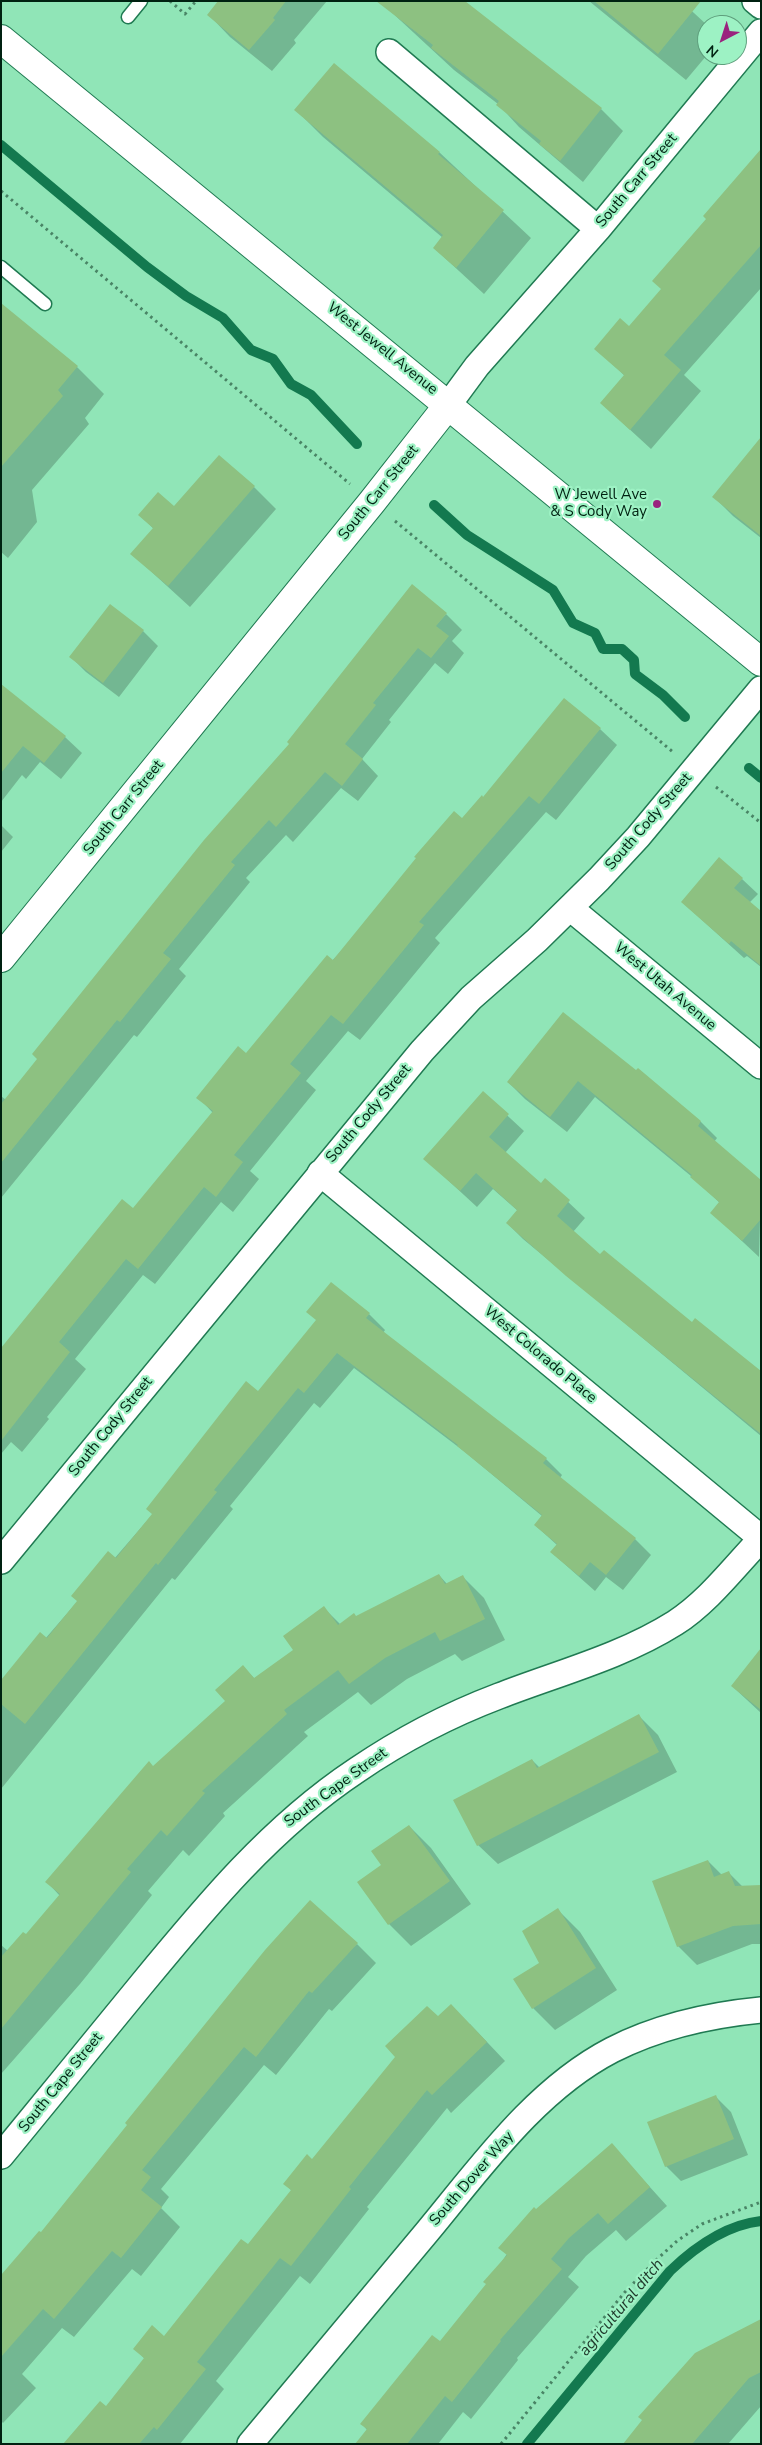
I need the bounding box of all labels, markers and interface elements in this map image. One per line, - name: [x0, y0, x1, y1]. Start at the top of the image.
- north arrow: [697, 15, 747, 65]
- text: N: [703, 40, 723, 62]
- street label: South Carr Street: [593, 130, 681, 232]
- street label: West Jewell Avenue: [323, 299, 441, 399]
- street label: South Carr Street: [335, 442, 423, 544]
- place label: W Jewell Ave & S Cody Way: [550, 486, 647, 521]
- marker: W Jewell Ave & S Cody Way: [651, 498, 663, 510]
- street label: South Carr Street: [80, 757, 168, 859]
- street label: South Cody Street: [602, 770, 696, 874]
- street label: West Utah Avenue: [610, 939, 720, 1035]
- street label: South Cody Street: [323, 1061, 415, 1167]
- street label: West Colorado Place: [480, 1303, 600, 1407]
- street label: South Cody Street: [65, 1374, 157, 1480]
- street label: South Cape Street: [281, 1745, 391, 1831]
- street label: South Cape Street: [15, 2030, 107, 2136]
- street label: South Dover Way: [426, 2128, 518, 2230]
- water label: agricultural ditch: [576, 2256, 668, 2360]

